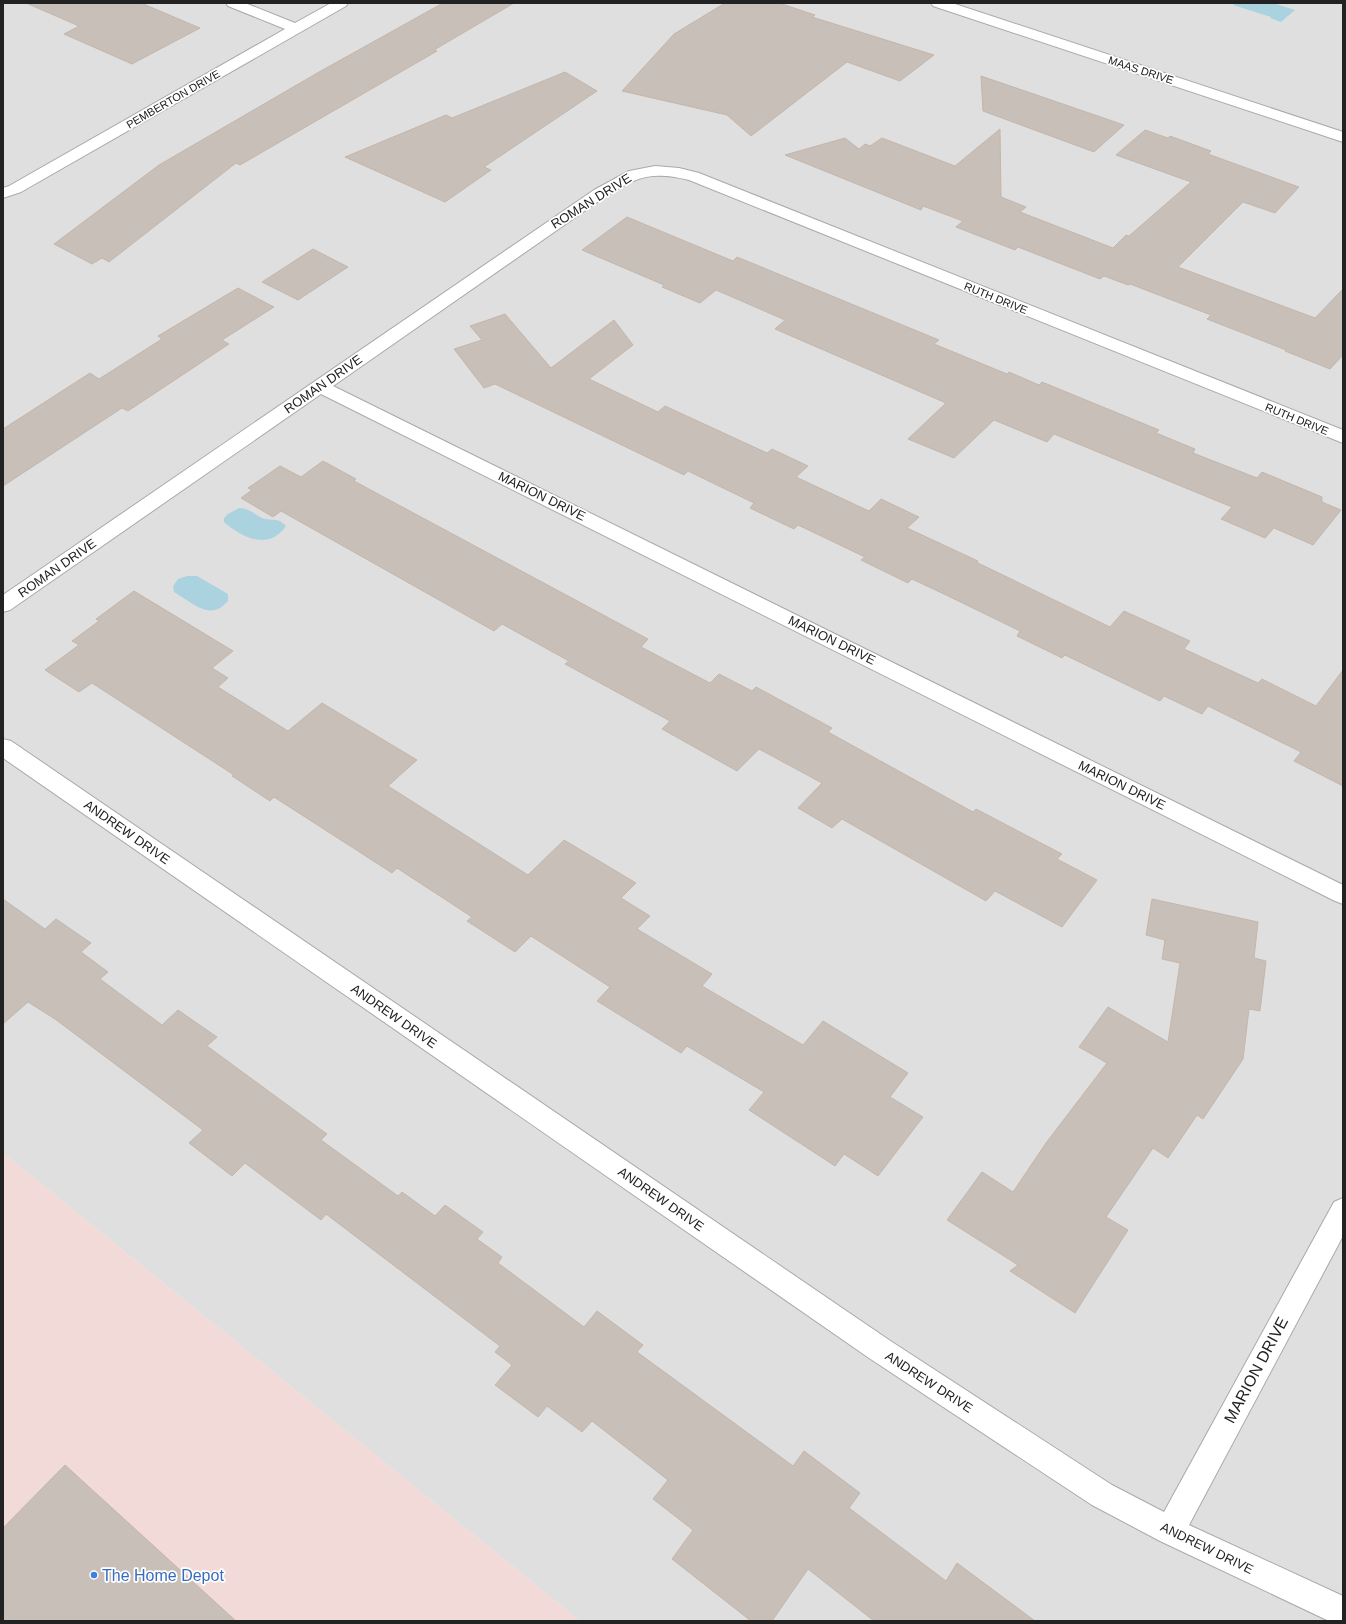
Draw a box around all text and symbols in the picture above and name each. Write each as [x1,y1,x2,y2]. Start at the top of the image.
street label: MAAS DRIVE [1107,54,1175,86]
street label: PEMBERTON DRIVE [124,67,222,131]
street label: ROMAN DRIVE [548,170,634,232]
street label: RUTH DRIVE [963,280,1029,316]
street label: ROMAN DRIVE [281,351,365,416]
street label: RUTH DRIVE [1264,401,1330,437]
street label: MARION DRIVE [496,468,588,524]
street label: ROMAN DRIVE [15,535,99,600]
street label: MARION DRIVE [786,612,878,668]
street label: MARION DRIVE [1076,757,1168,813]
street label: ANDREW DRIVE [81,797,173,867]
street label: ANDREW DRIVE [348,981,440,1051]
street label: ANDREW DRIVE [615,1164,707,1234]
street label: MARION DRIVE [1221,1314,1291,1426]
street label: ANDREW DRIVE [883,1348,976,1416]
street label: ANDREW DRIVE [1158,1519,1256,1577]
place label: The Home Depot [102,1567,224,1584]
marker: The Home Depot [89,1570,99,1580]

